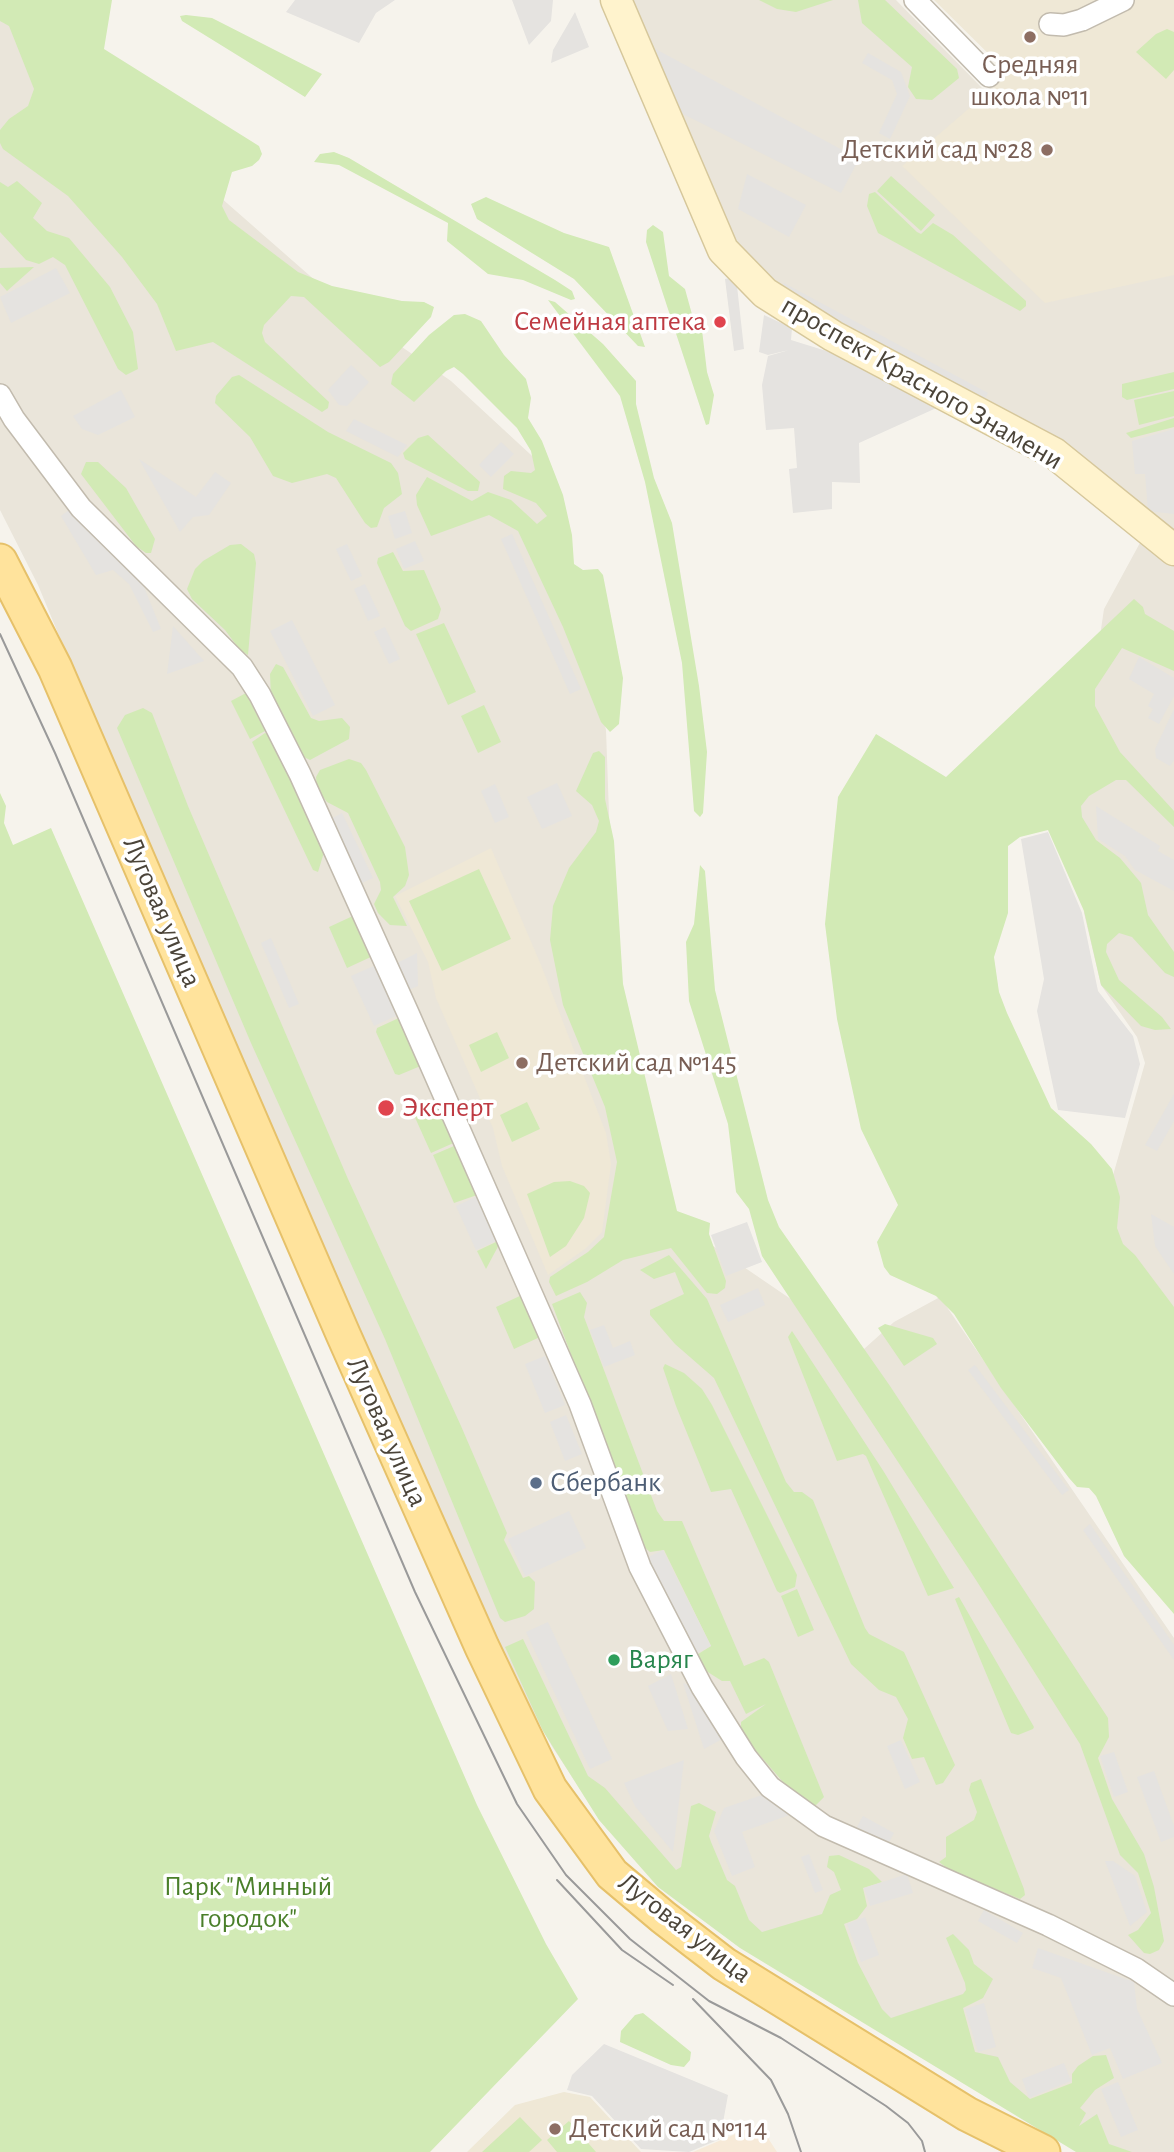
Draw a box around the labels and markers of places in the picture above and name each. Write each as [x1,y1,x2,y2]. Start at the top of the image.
marker: Средняя школа №11 [1022,29,1038,45]
place label: Средняя школа №11 [970,48,1090,114]
place label: Детский сад №28 [841,133,1033,167]
marker: Детский сад №28 [1039,142,1055,158]
place label: Семейная аптека [514,305,706,339]
marker: Семейная аптека [712,314,728,330]
place label: Детский сад №145 [536,1046,737,1080]
marker: Детский сад №145 [514,1055,530,1071]
place label: Эксперт [402,1091,493,1125]
marker: Эксперт [376,1098,396,1118]
place label: Сбербанк [550,1466,661,1500]
marker: Сбербанк [528,1475,544,1491]
place label: Варяг [628,1643,693,1677]
marker: Варяг [606,1652,622,1668]
place label: Детский сад №114 [569,2112,768,2146]
marker: Детский сад №114 [547,2121,563,2137]

